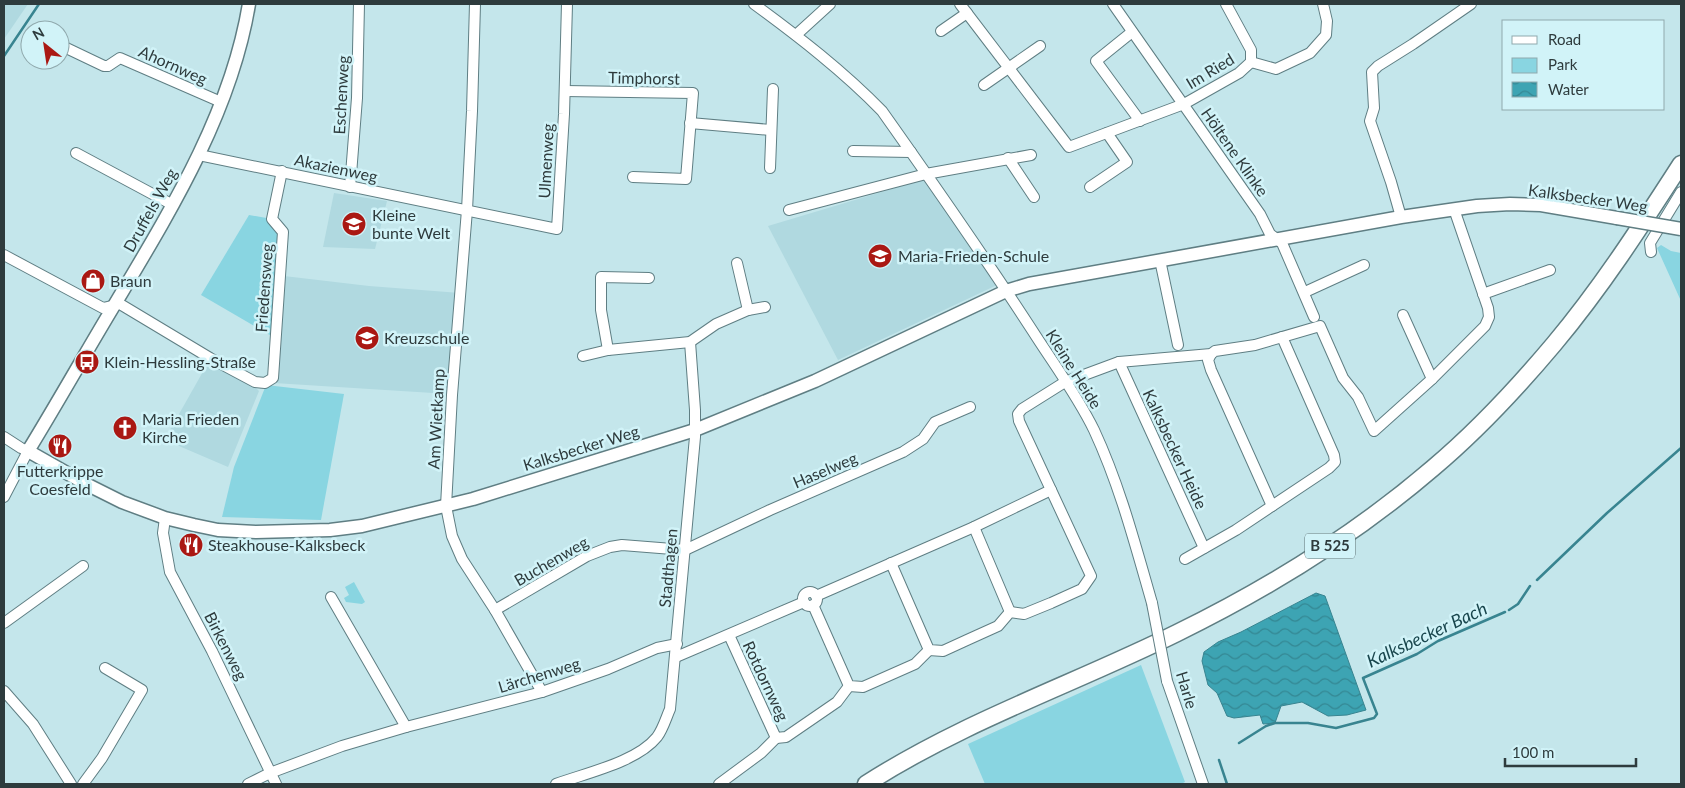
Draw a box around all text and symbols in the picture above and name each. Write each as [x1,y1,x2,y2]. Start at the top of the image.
north arrow [20,20,70,70]
legend [1502,20,1665,110]
text: N [29,23,47,43]
text: Road [1548,30,1581,48]
street label: Ahornweg [136,41,210,88]
street label: Im Ried [1182,49,1237,92]
street label: Eschenweg [329,55,352,135]
text: Park [1548,55,1578,73]
street label: Timphorst [608,67,680,88]
text: Water [1548,80,1589,98]
street label: Höltene Klinke [1198,104,1273,200]
street label: Ulmenweg [534,123,557,199]
street label: Akazienweg [293,149,379,186]
street label: Druffels Weg [119,165,180,255]
street label: Kalksbecker Weg [1527,180,1649,215]
place label: Kleine bunte Welt [372,205,451,242]
school or university icon: Kleine bunte Welt [341,211,367,237]
street label: Friedensweg [251,243,276,333]
school or university icon: Maria-Frieden-Schule [867,243,893,269]
place label: Maria-Frieden-Schule [898,246,1049,265]
shop icon: Braun [80,268,106,294]
place label: Braun [110,271,152,290]
school or university icon: Kreuzschule [354,325,380,351]
street label: Kleine Heide [1043,326,1106,412]
place label: Kreuzschule [384,328,469,347]
bus stop icon: Klein-Hessling-Straße [74,349,100,375]
place label: Klein-Hessling-Straße [104,352,256,371]
street label: Am Wietkamp [423,368,448,470]
street label: Kalksbecker Heide [1139,386,1211,512]
place label: Maria Frieden Kirche [142,409,239,446]
church icon: Maria Frieden Kirche [112,415,138,441]
street label: Kalksbecker Weg [521,421,641,474]
restaurant icon: Futterkrippe Coesfeld [47,433,73,459]
street label: Haselweg [790,447,860,492]
place label: Futterkrippe Coesfeld [17,461,103,498]
street label: Stadthagen [655,528,680,608]
restaurant icon: Steakhouse-Kalksbeck [178,532,204,558]
street label: Buchenweg [510,532,591,589]
road number: B 525 [1305,534,1355,558]
place label: Steakhouse-Kalksbeck [208,535,366,554]
water label: Kalksbecker Bach [1363,597,1490,672]
street label: Birkenweg [201,608,252,683]
street label: Rotdornweg [740,638,793,724]
street label: Lärchenweg [496,653,582,696]
street label: Harle [1173,669,1202,711]
scale bar [1505,736,1636,768]
text: 100 m [1512,743,1554,761]

